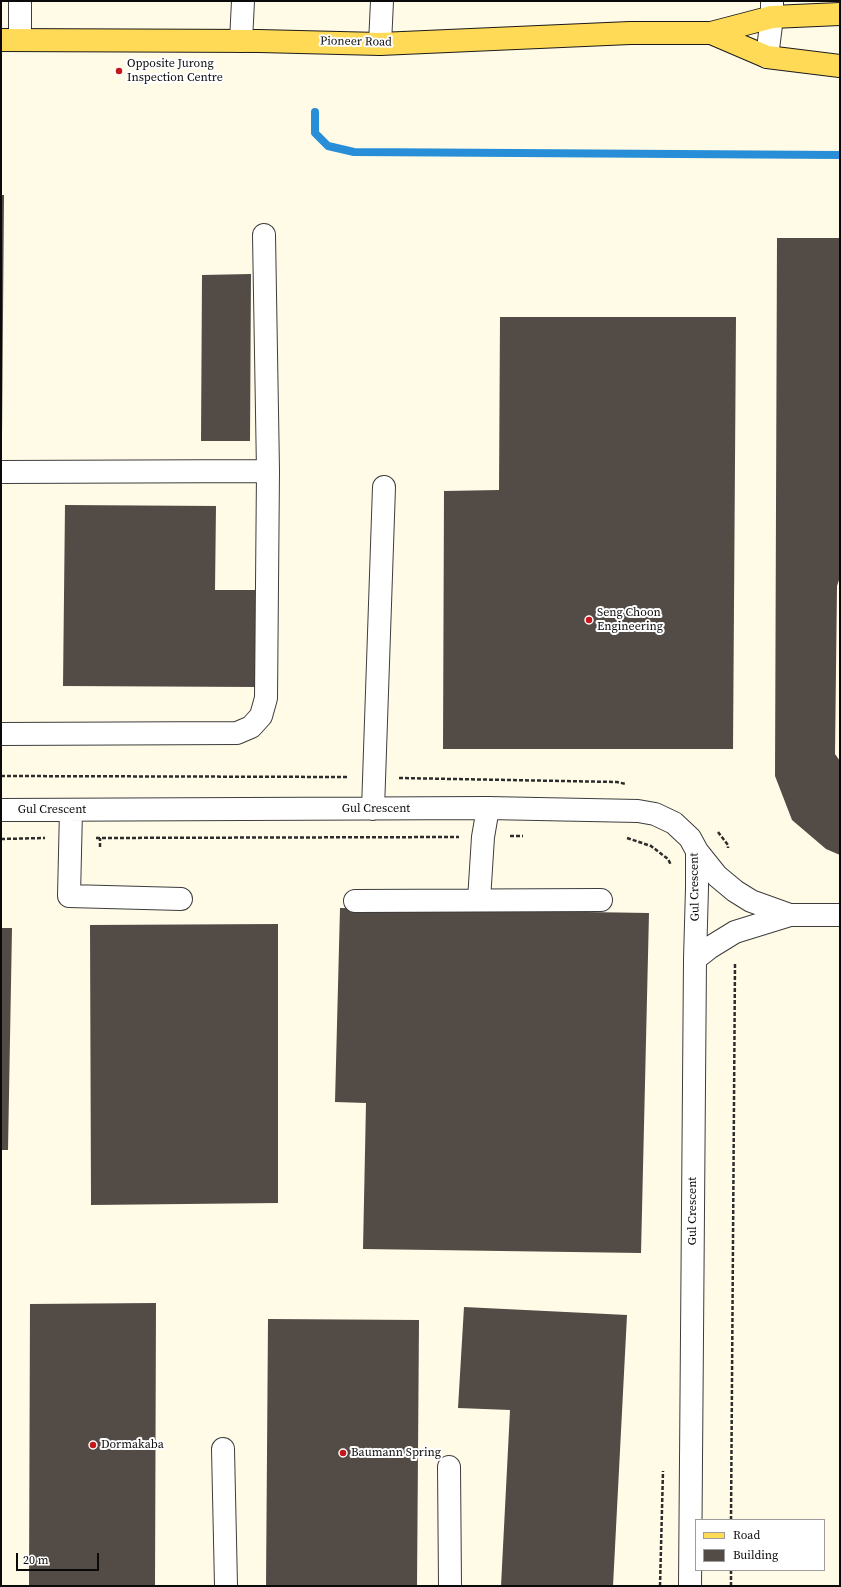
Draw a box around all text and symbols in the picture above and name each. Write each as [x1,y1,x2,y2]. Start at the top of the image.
street label: Pioneer Road [320,34,392,50]
place label: Opposite Jurong Inspection Centre [127,57,223,85]
marker: Opposite Jurong Inspection Centre [114,66,124,76]
place label: Seng Choon Engineering [597,606,663,634]
marker: Seng Choon Engineering [584,615,594,625]
street label: Gul Crescent [342,802,410,816]
street label: Gul Crescent [18,803,86,817]
street label: Gul Crescent [687,853,703,921]
street label: Gul Crescent [686,1177,700,1245]
place label: Dormakaba [101,1438,164,1452]
marker: Dormakaba [88,1440,98,1450]
place label: Baumann Spring [351,1446,441,1460]
marker: Baumann Spring [338,1448,348,1458]
legend [695,1519,825,1571]
text: Road [733,1527,760,1543]
scale bar [18,1545,101,1571]
text: Building [733,1547,778,1563]
text: 20 m [23,1552,49,1568]

